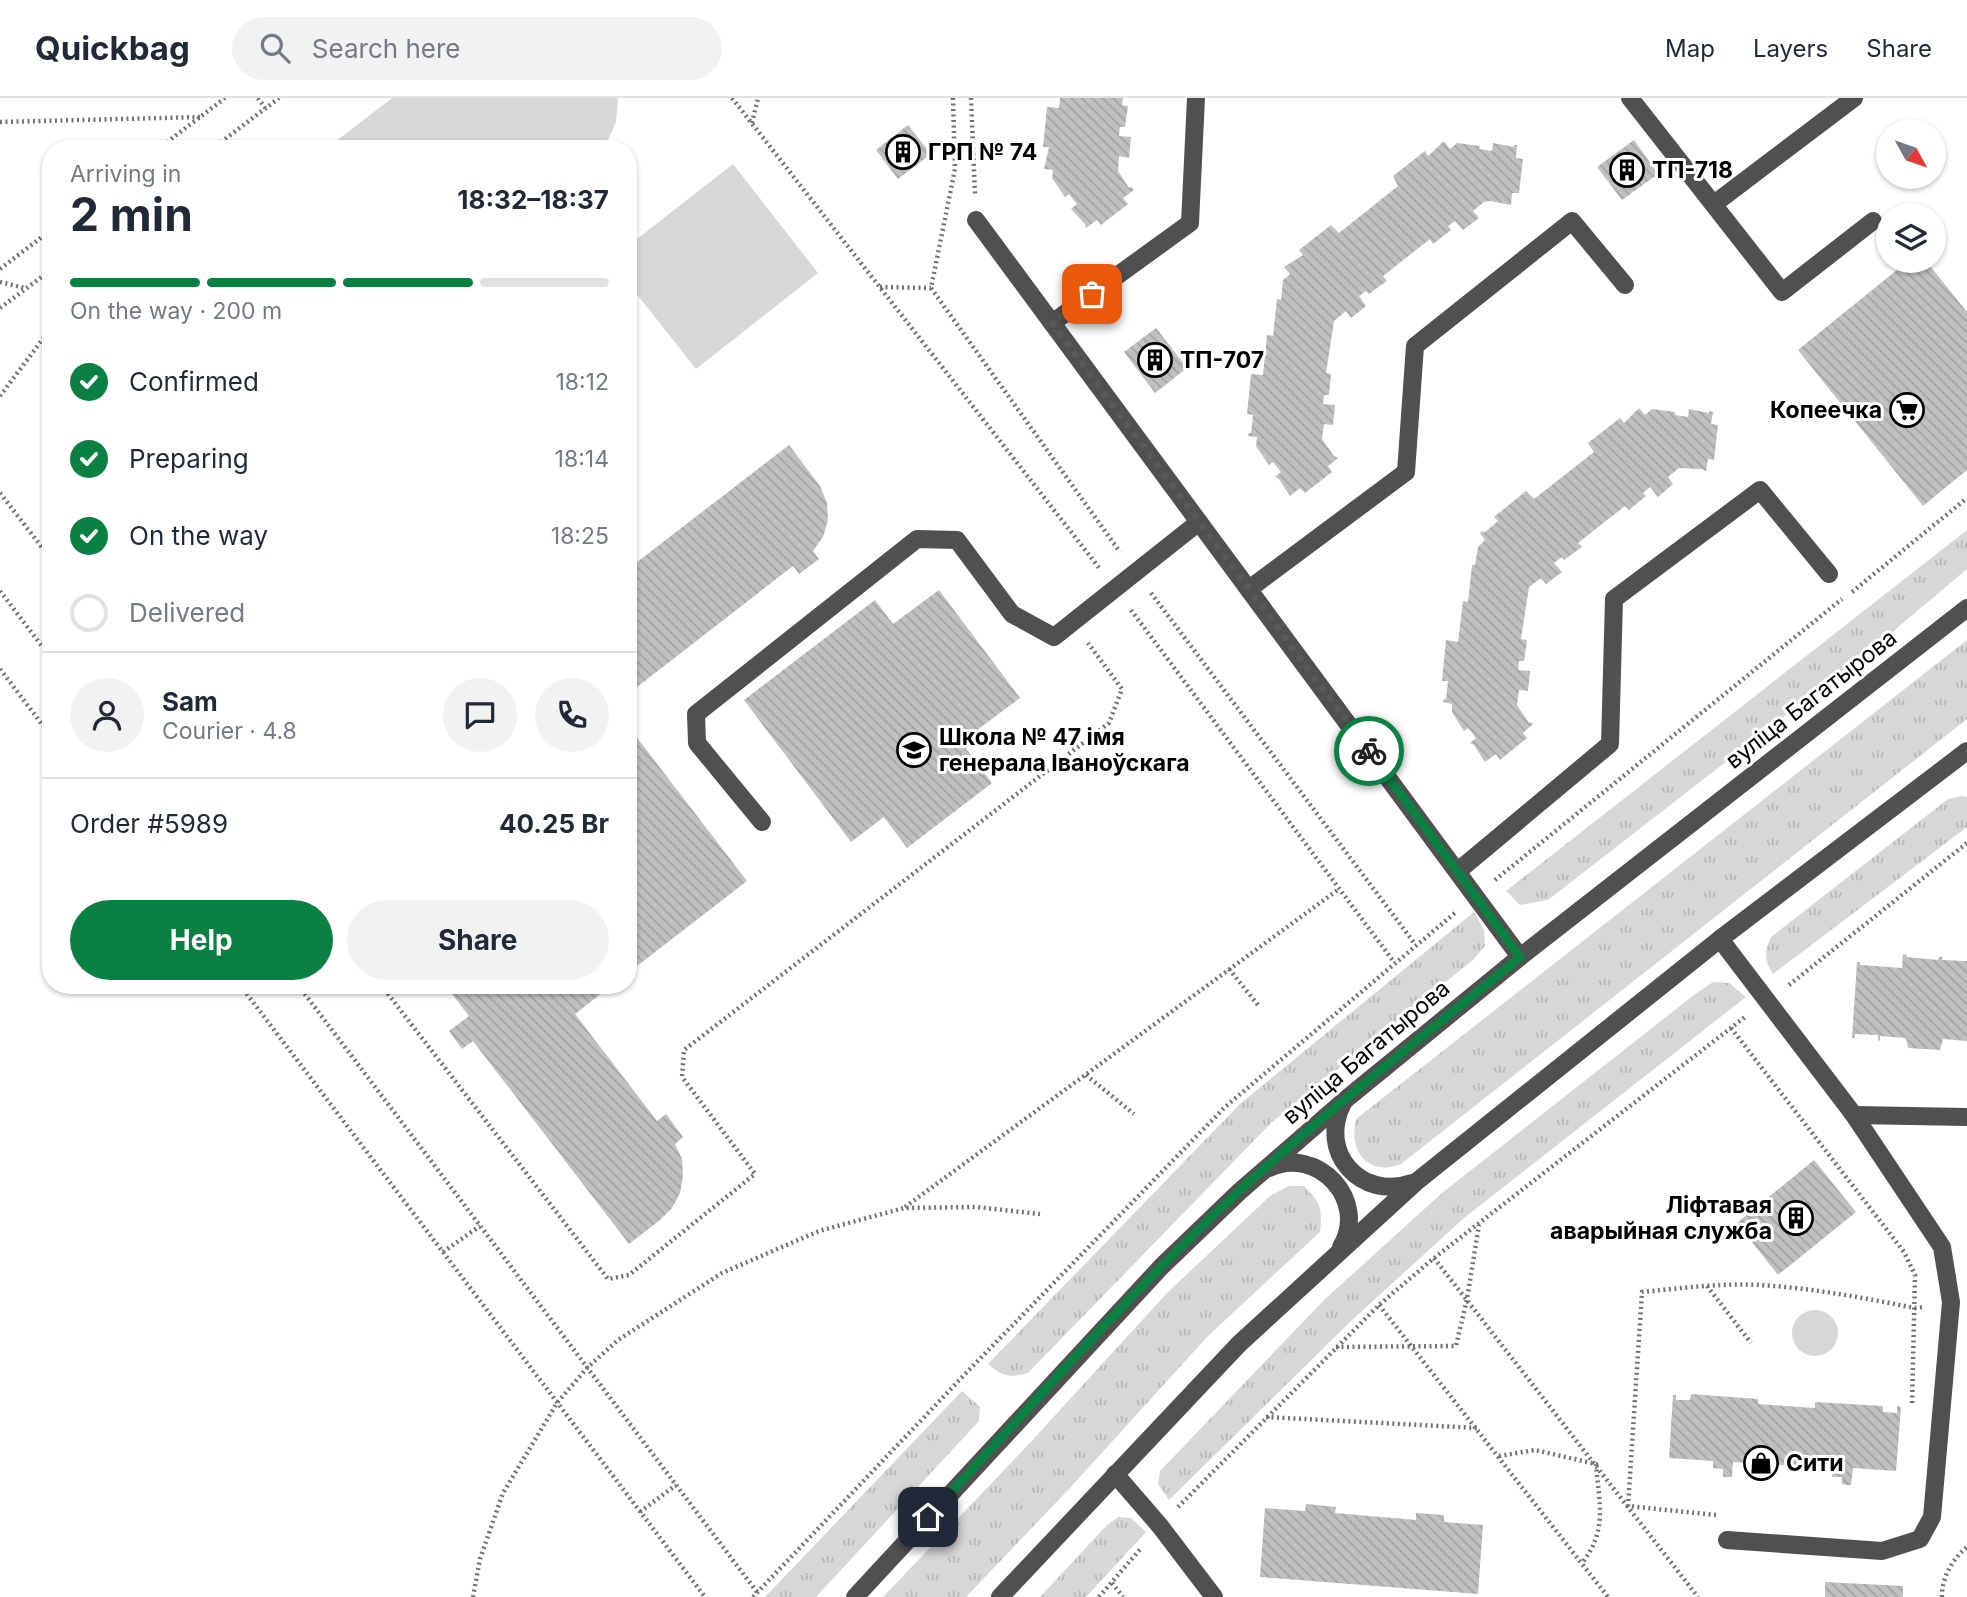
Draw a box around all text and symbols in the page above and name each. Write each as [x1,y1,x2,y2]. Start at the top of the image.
search box [232,17,722,80]
text: Quickbag [35,28,190,68]
icon: search [256,29,294,67]
text: Search here [312,33,460,64]
text: Map [1665,34,1715,63]
text: Layers [1753,34,1828,63]
text: Share [1866,34,1932,63]
north arrow [1876,119,1946,189]
map controls [1876,119,1946,273]
building icon: ГРП № 74 [884,133,922,171]
place label: ГРП № 74 [928,138,1037,166]
building icon: ТП-718 [1608,151,1646,189]
place label: ТП-718 [1652,156,1733,184]
text: Arriving in [70,160,181,188]
text: 18:32–18:37 [457,184,609,215]
text: 2 min [70,186,193,242]
button: layers [1876,203,1946,273]
pin [1062,264,1122,324]
icon: bag [1073,275,1111,313]
text: On the way · 200 m [70,297,282,325]
building icon: ТП-707 [1136,341,1174,379]
place label: ТП-707 [1180,346,1264,374]
icon: check [70,363,108,401]
text: Confirmed [129,366,259,397]
text: 18:12 [555,368,609,396]
supermarket icon: Копеечка [1888,391,1926,429]
place label: Копеечка [1770,396,1882,424]
icon: check [70,440,108,478]
text: Preparing [129,443,249,474]
text: 18:14 [555,445,609,473]
icon: check [70,517,108,555]
text: On the way [129,520,268,551]
text: 18:25 [551,522,609,550]
text: Delivered [129,597,245,628]
street label: вуліца Багатырова [1720,624,1902,774]
button: person [70,678,144,752]
button: chat [443,678,517,752]
button: phone [535,678,609,752]
text: Sam [162,686,218,717]
courier [1334,716,1404,786]
text: Courier · 4.8 [162,717,297,745]
place label: Школа № 47 імя генерала Іваноўскага [939,723,1190,777]
school or university icon: Школа № 47 імя генерала Іваноўскага [895,731,933,769]
icon: bike [1350,732,1388,770]
text: Order #5989 [70,808,228,839]
text: 40.25 Br [499,808,609,839]
button: Help [70,900,333,980]
button: Share [347,900,609,980]
street label: вуліца Багатырова [1277,974,1455,1130]
place label: Ліфтавая аварыйная служба [1550,1191,1772,1245]
building icon: Ліфтавая аварыйная служба [1777,1199,1815,1237]
shop icon: Сити [1742,1444,1780,1482]
place label: Сити [1786,1449,1844,1477]
pin [898,1487,958,1547]
icon: home [909,1498,947,1536]

